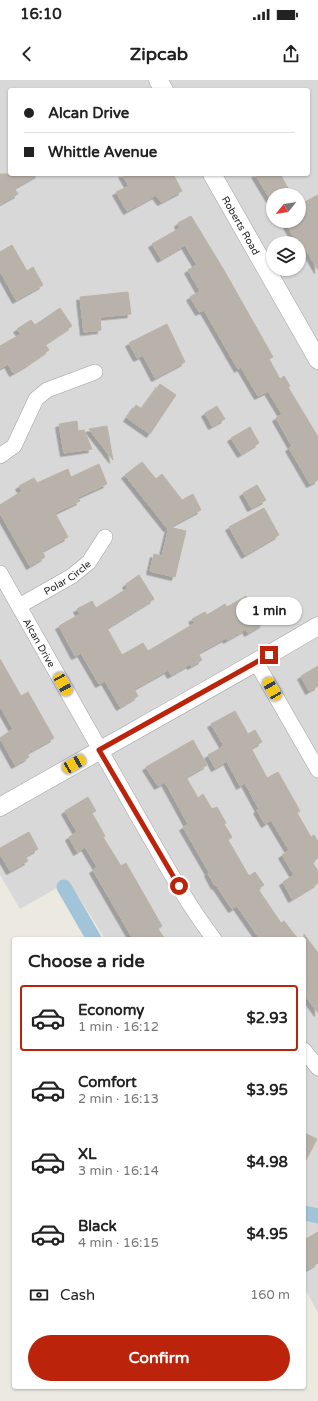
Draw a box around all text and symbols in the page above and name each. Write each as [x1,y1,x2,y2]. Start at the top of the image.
text: 16:10 [20,5,62,23]
icon: back [16,43,38,65]
text: Zipcab [130,43,188,65]
icon: share [280,43,302,65]
text: Alcan Drive [48,104,129,122]
text: Whittle Avenue [48,143,157,161]
north arrow [266,188,306,228]
map controls [266,188,306,276]
street label: Roberts Road [219,194,262,257]
button: layers [266,236,306,276]
street label: Polar Circle [42,558,94,598]
callout: 1 min [236,597,302,625]
text: 1 min [252,603,286,619]
street label: Alcan Drive [20,617,57,670]
route end [260,646,278,664]
car [52,671,74,697]
car [261,676,283,702]
car [61,753,87,775]
route start [170,877,188,895]
text: Choose a ride [28,950,145,972]
icon: car [30,1000,66,1036]
text: Economy [78,1001,144,1019]
text: $2.93 [247,1009,288,1027]
text: 1 min · 16:12 [78,1019,159,1035]
icon: car [30,1072,66,1108]
text: Comfort [78,1073,137,1091]
text: $3.95 [247,1081,288,1099]
text: 2 min · 16:13 [78,1091,159,1107]
icon: car [30,1144,66,1180]
text: XL [78,1145,97,1163]
text: $4.98 [247,1153,288,1171]
text: 3 min · 16:14 [78,1163,159,1179]
icon: car [30,1216,66,1252]
text: Black [78,1217,117,1235]
text: $4.95 [247,1225,288,1243]
text: 4 min · 16:15 [78,1235,159,1251]
icon: cash [28,1284,50,1306]
text: Cash [60,1286,95,1304]
text: 160 m [250,1287,290,1303]
button: Confirm [28,1335,290,1381]

